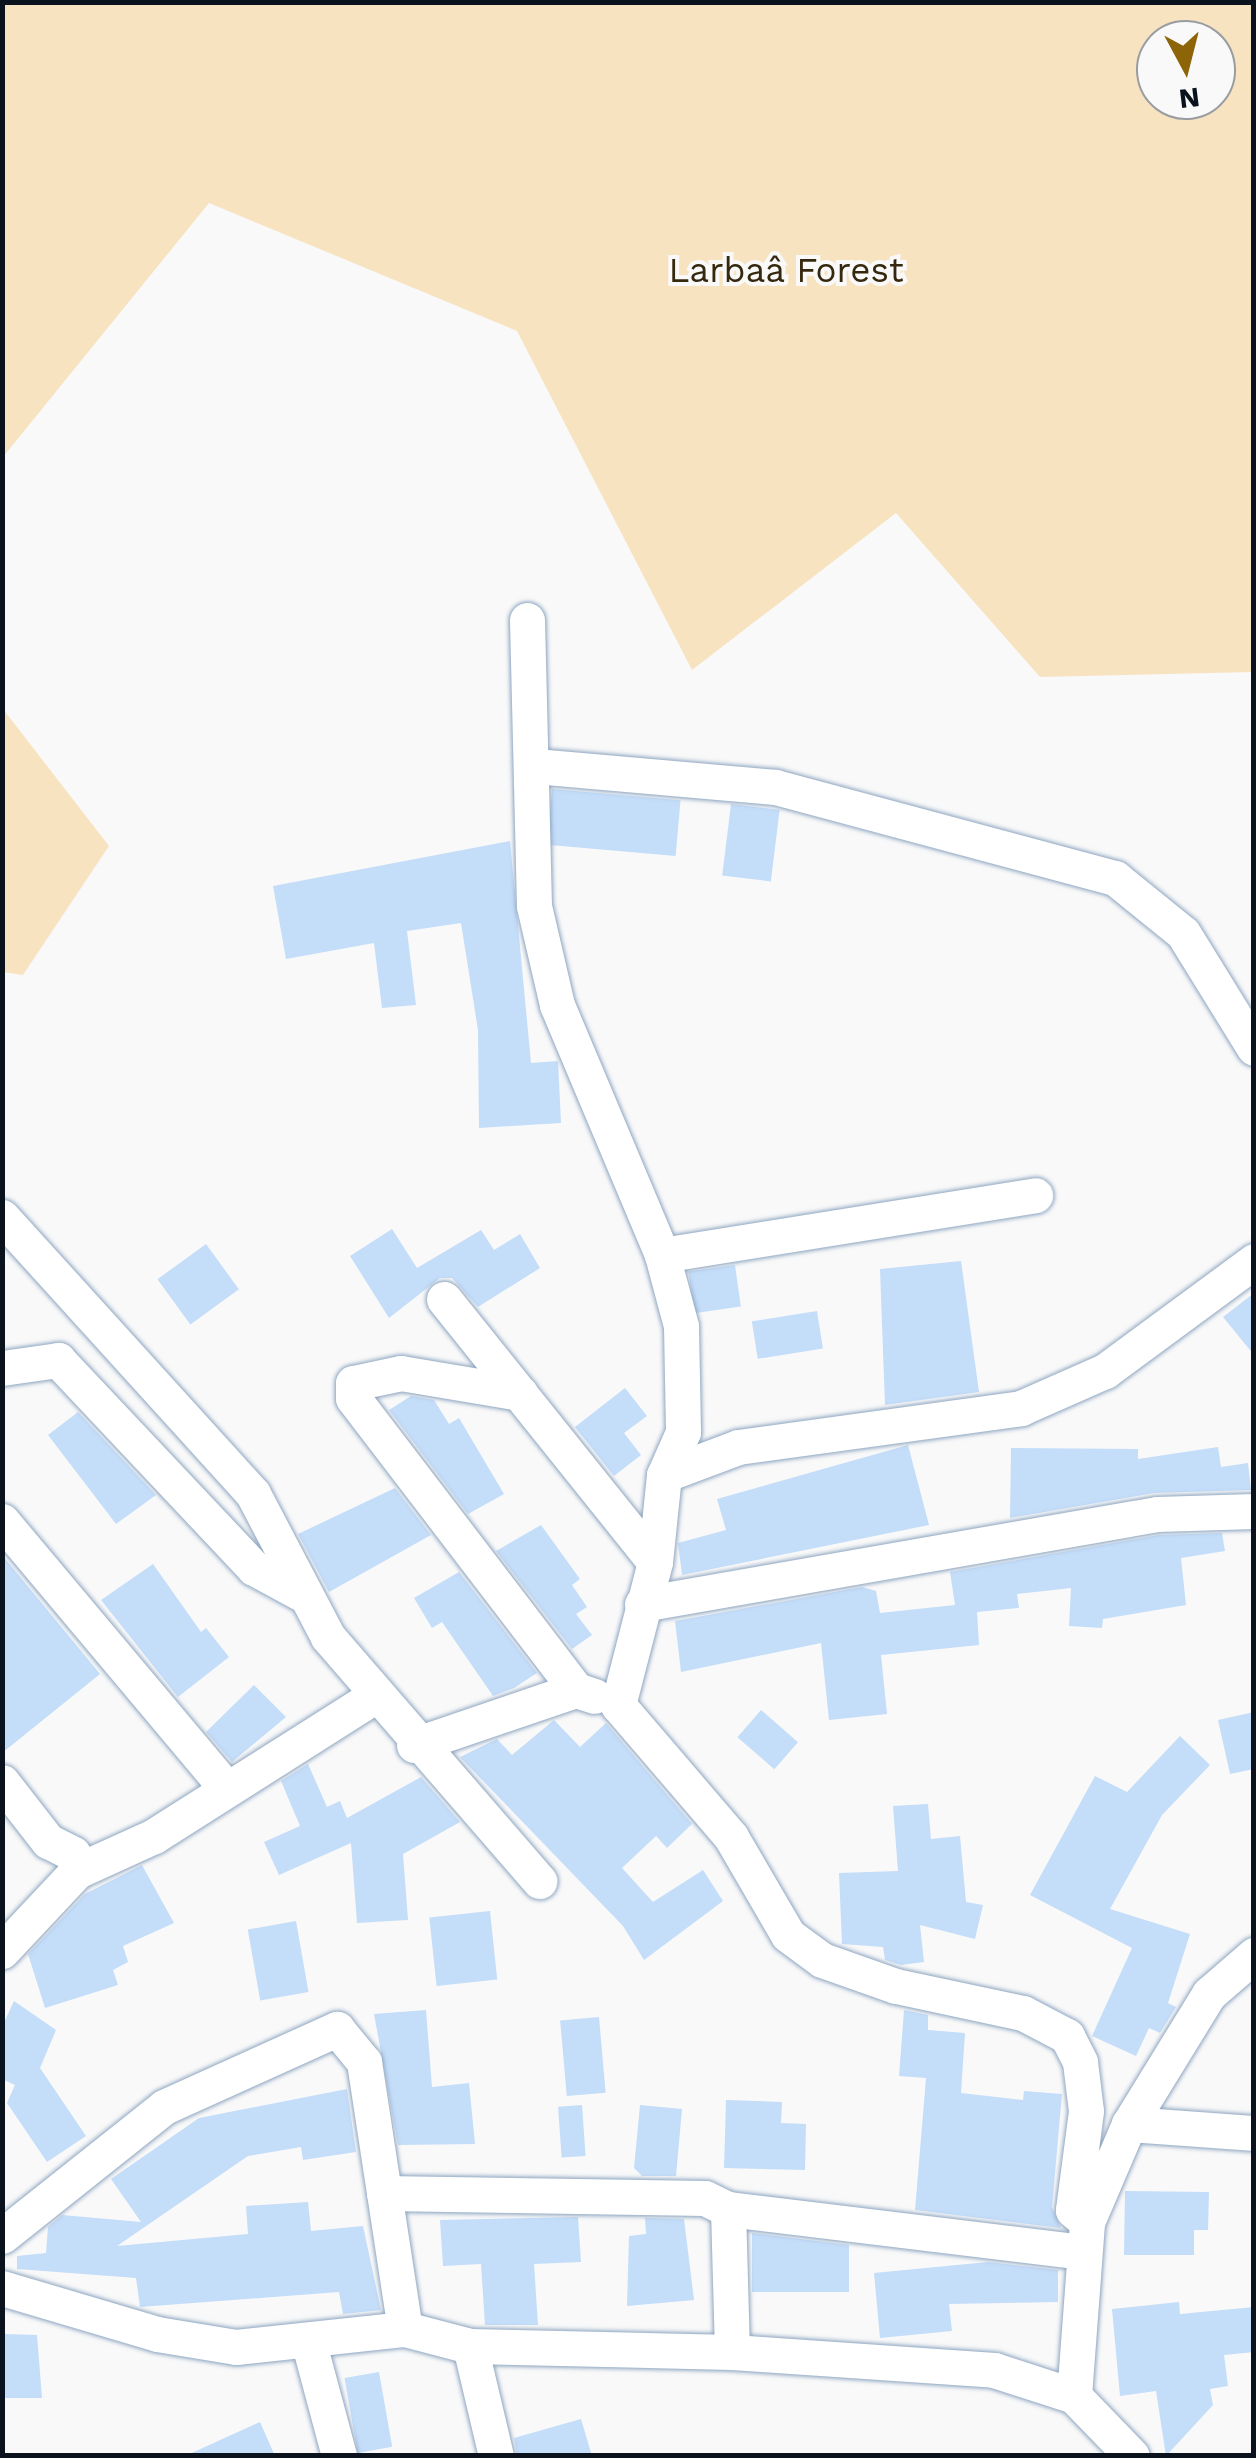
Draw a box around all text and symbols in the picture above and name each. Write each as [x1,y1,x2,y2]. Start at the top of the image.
north arrow [1136,20,1236,120]
text: N [1177,81,1202,116]
park label: Larbaâ Forest [668,249,904,291]

